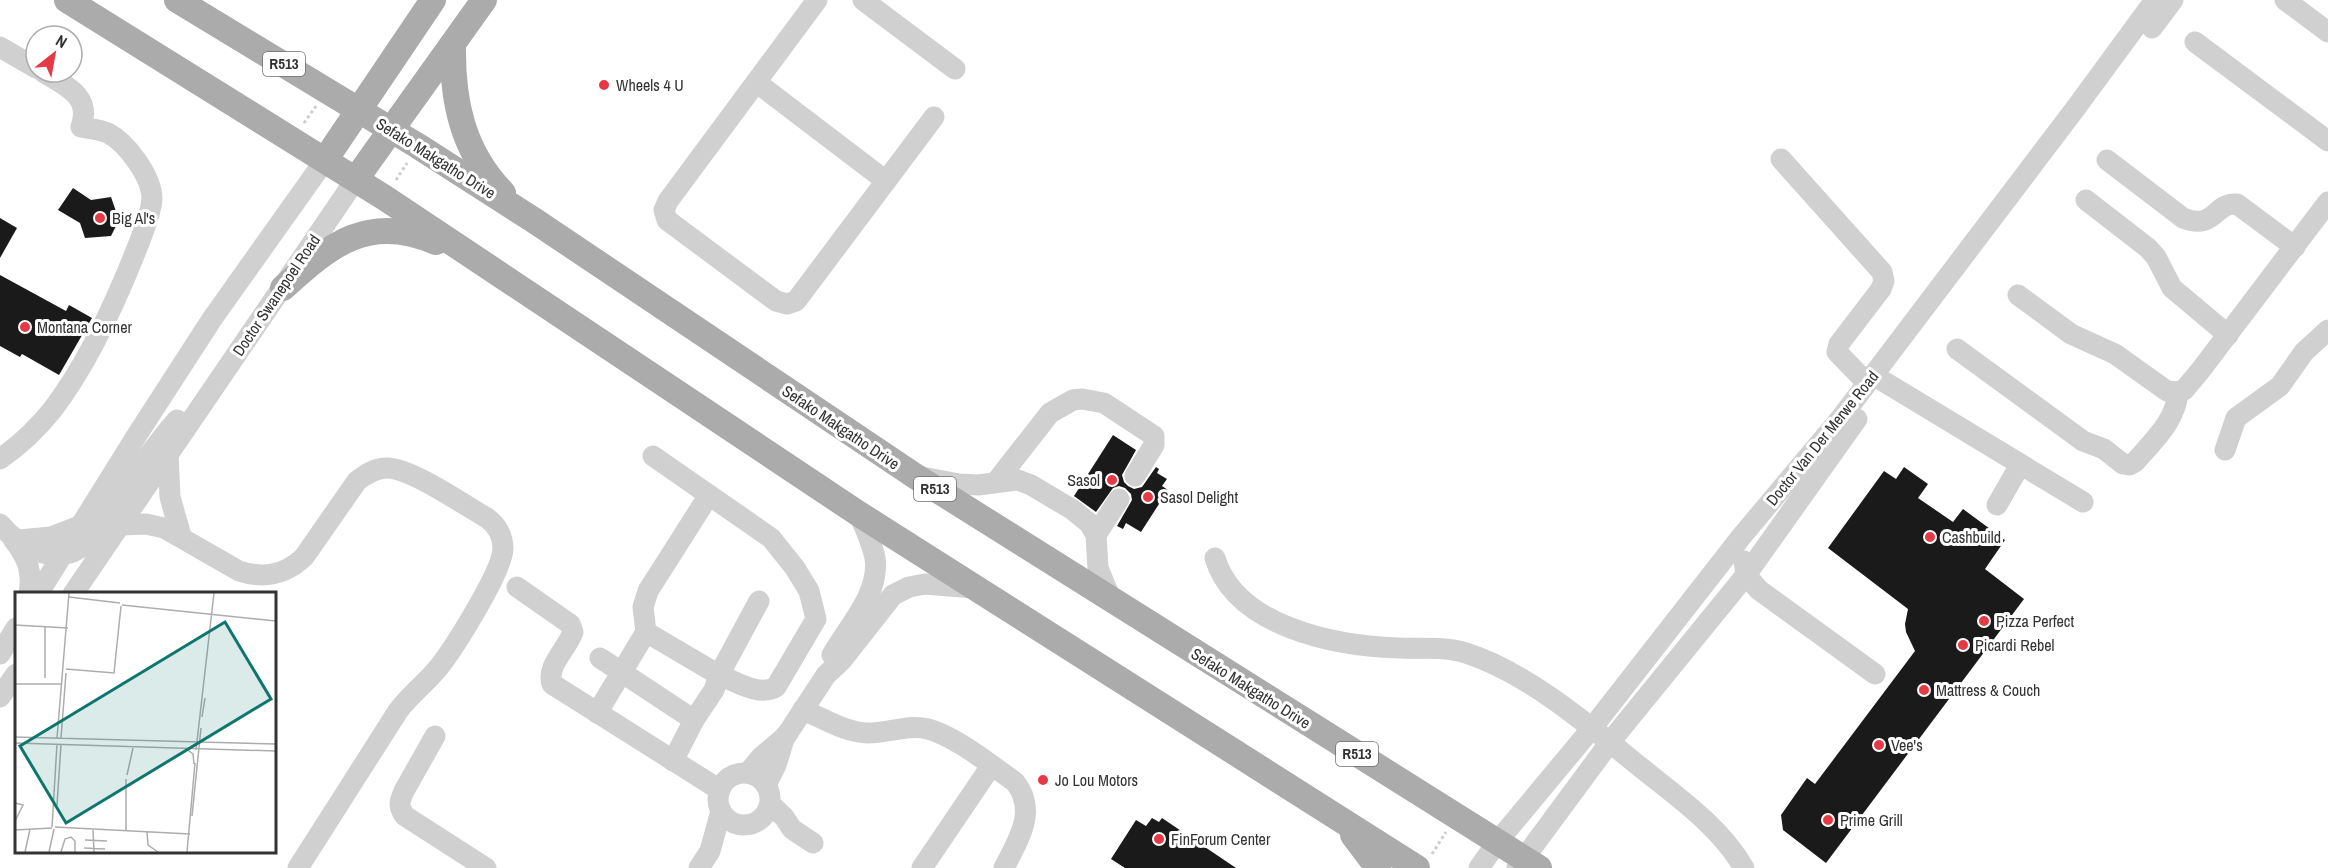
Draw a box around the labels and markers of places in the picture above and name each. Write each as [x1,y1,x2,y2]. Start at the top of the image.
place label: Wheels 4 U [616,74,684,96]
marker: Wheels 4 U [597,78,611,92]
place label: Big Al's [112,207,155,229]
marker: Big Al's [93,211,107,225]
place label: Montana Corner [37,316,132,338]
marker: Montana Corner [18,320,32,334]
place label: Sasol [1067,469,1100,491]
marker: Sasol [1105,473,1119,487]
place label: Sasol Delight [1160,486,1238,508]
marker: Sasol Delight [1141,490,1155,504]
place label: Cashbuild [1942,526,2001,548]
marker: Cashbuild [1923,530,1937,544]
place label: Pizza Perfect [1996,610,2074,632]
marker: Pizza Perfect [1977,614,1991,628]
place label: Picardi Rebel [1975,634,2055,656]
marker: Picardi Rebel [1956,638,1970,652]
place label: Mattress & Couch [1936,679,2040,701]
marker: Mattress & Couch [1917,683,1931,697]
place label: Vee's [1891,734,1923,756]
marker: Vee's [1872,738,1886,752]
place label: Jo Lou Motors [1055,769,1138,791]
marker: Jo Lou Motors [1036,773,1050,787]
place label: Prime Grill [1840,809,1903,831]
marker: Prime Grill [1821,813,1835,827]
place label: FinForum Center [1171,828,1271,850]
marker: FinForum Center [1152,832,1166,846]

